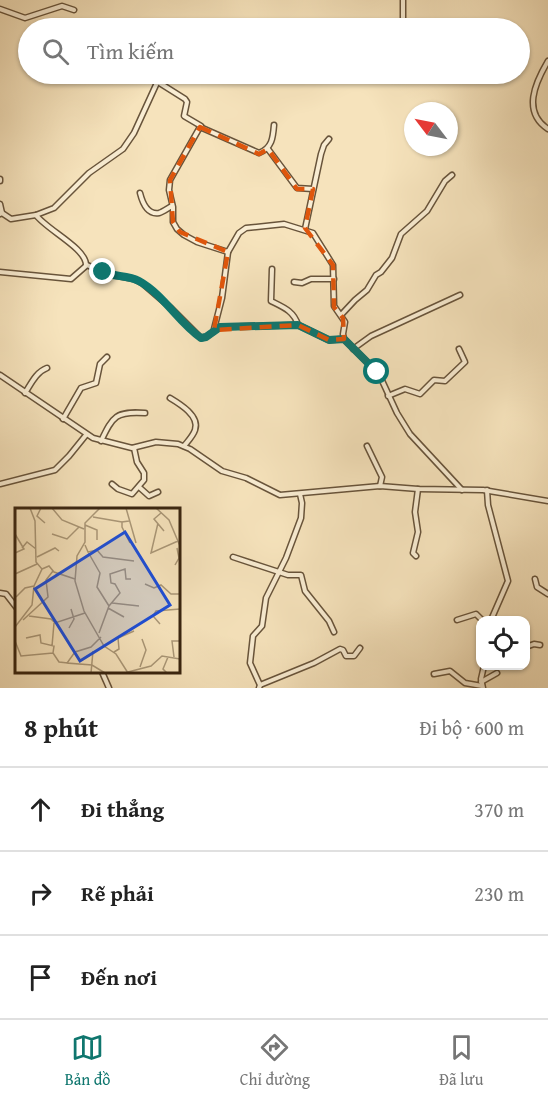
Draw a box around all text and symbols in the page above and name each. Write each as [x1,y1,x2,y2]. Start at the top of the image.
search box [18,18,530,84]
icon: search [39,35,72,68]
text: Tìm kiếm [87,35,174,67]
north arrow [404,102,458,156]
route end [89,258,115,284]
route start [363,358,389,384]
inset map [15,508,180,673]
map controls [476,616,530,670]
button: locate [476,616,530,670]
text: 8 phút [24,708,98,747]
text: Đi bộ · 600 m [420,713,524,742]
icon: ahead [24,793,57,826]
text: Đi thẳng [81,793,164,825]
text: 370 m [474,795,524,824]
icon: right [24,877,57,910]
text: Rẽ phải [81,877,154,909]
text: 230 m [474,879,524,908]
icon: arrive [24,961,57,994]
text: Đến nơi [81,961,157,993]
tab: Bản đồ [65,1031,110,1091]
tab: Chỉ đường [240,1031,310,1091]
tab: Đã lưu [439,1031,483,1091]

